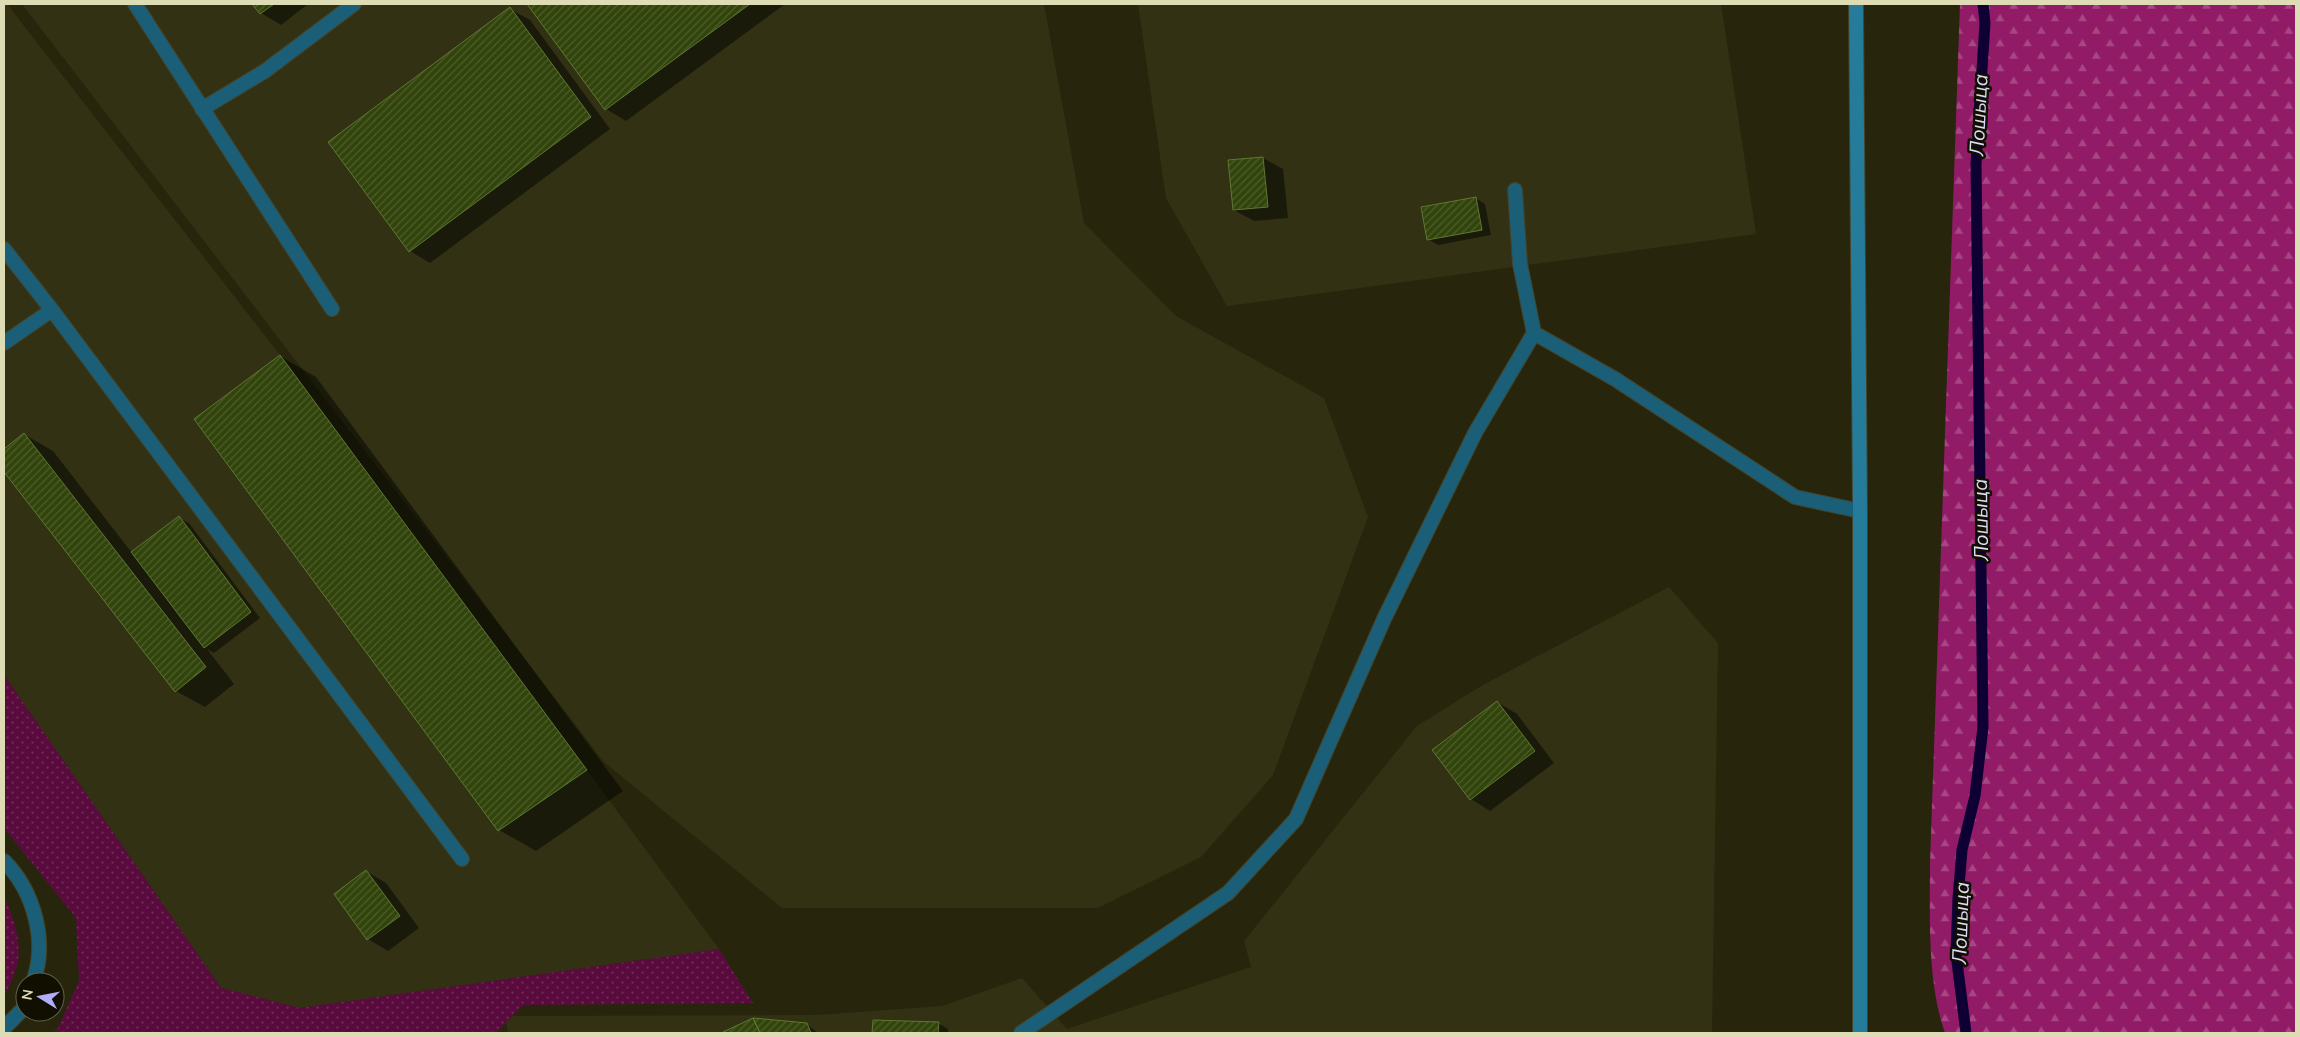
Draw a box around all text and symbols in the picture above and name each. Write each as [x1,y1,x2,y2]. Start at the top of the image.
water label: Лошыца [1963,73,1993,158]
water label: Лошыца [1967,479,1993,562]
water label: Лошыца [1946,881,1974,966]
north arrow [15,972,65,1022]
text: N [17,988,37,1002]

